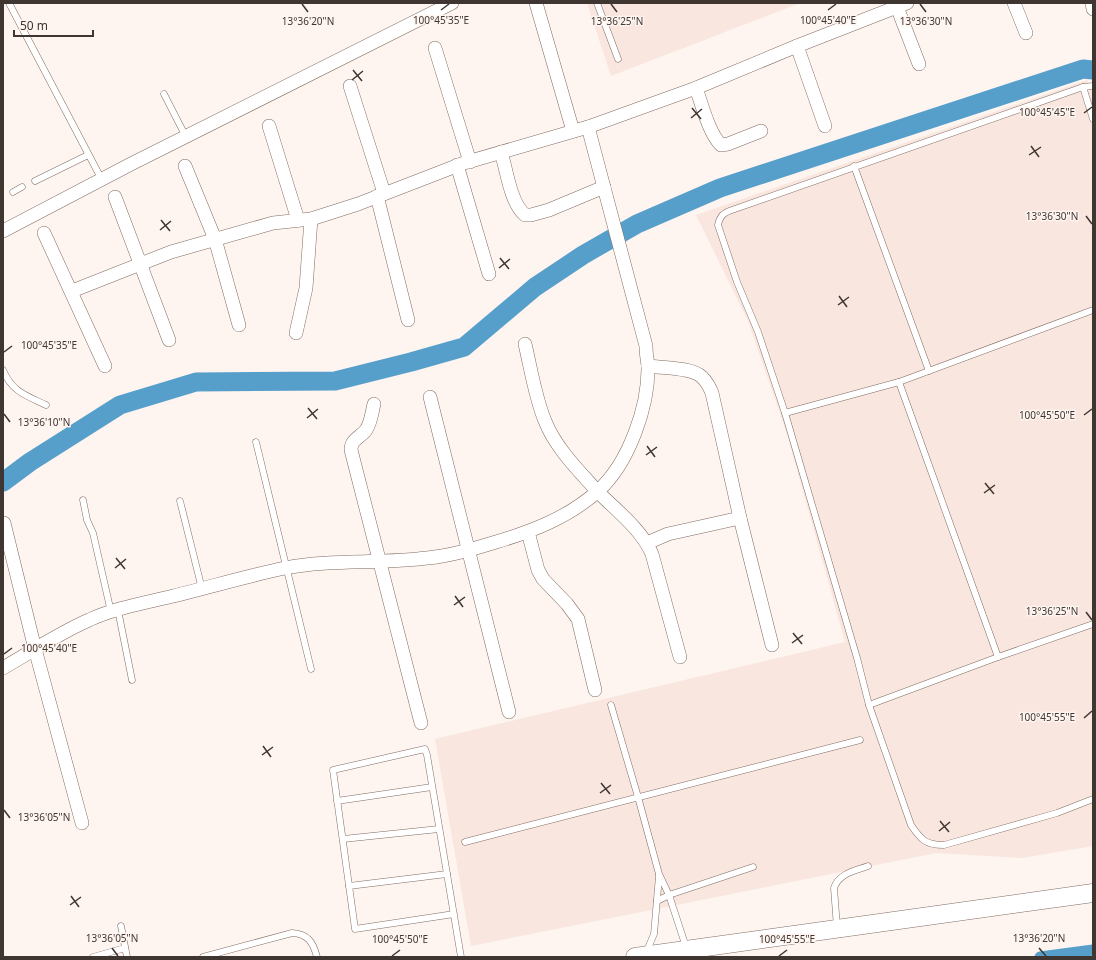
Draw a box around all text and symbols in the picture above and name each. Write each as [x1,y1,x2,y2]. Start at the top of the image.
scale bar [14,12,93,38]
text: 100°45'35"E [413,13,469,27]
text: 100°45'40"E [800,13,856,27]
text: 13°36'20"N [282,14,334,28]
text: 13°36'25"N [591,14,643,28]
text: 13°36'30"N [900,14,952,28]
text: 50 m [20,17,48,34]
text: 100°45'45"E [1019,105,1075,119]
text: 13°36'30"N [1026,209,1078,223]
text: 100°45'35"E [21,338,77,352]
text: 100°45'50"E [1019,408,1075,422]
text: 13°36'10"N [18,415,70,429]
text: 13°36'25"N [1026,604,1078,618]
text: 100°45'40"E [21,641,77,655]
text: 100°45'55"E [1019,710,1075,724]
text: 13°36'05"N [18,810,70,824]
text: 13°36'05"N [86,931,138,945]
text: 13°36'20"N [1013,931,1065,945]
text: 100°45'50"E [372,932,428,946]
text: 100°45'55"E [759,932,815,946]

